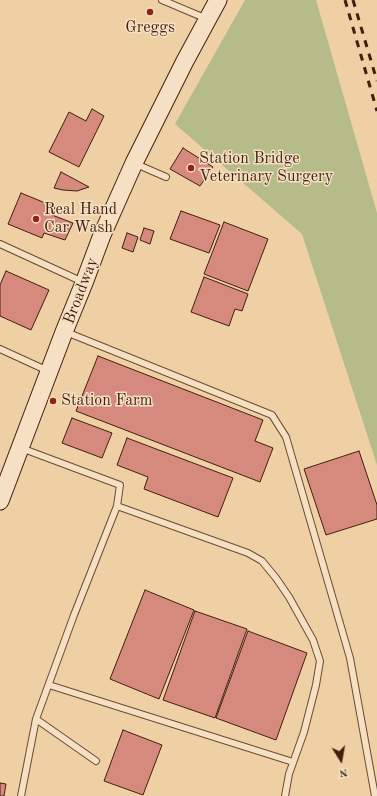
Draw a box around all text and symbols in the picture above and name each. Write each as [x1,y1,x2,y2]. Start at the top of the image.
marker: Greggs [145,7,155,17]
place label: Greggs [125,18,175,38]
place label: Station Bridge Veterinary Surgery [199,149,333,187]
marker: Station Bridge Veterinary Surgery [186,163,196,173]
place label: Real Hand Car Wash [44,200,117,238]
marker: Real Hand Car Wash [31,214,41,224]
street label: Broadway [60,255,102,327]
place label: Station Farm [61,391,152,411]
marker: Station Farm [48,396,58,406]
north arrow [321,740,361,780]
text: N [338,766,349,778]

